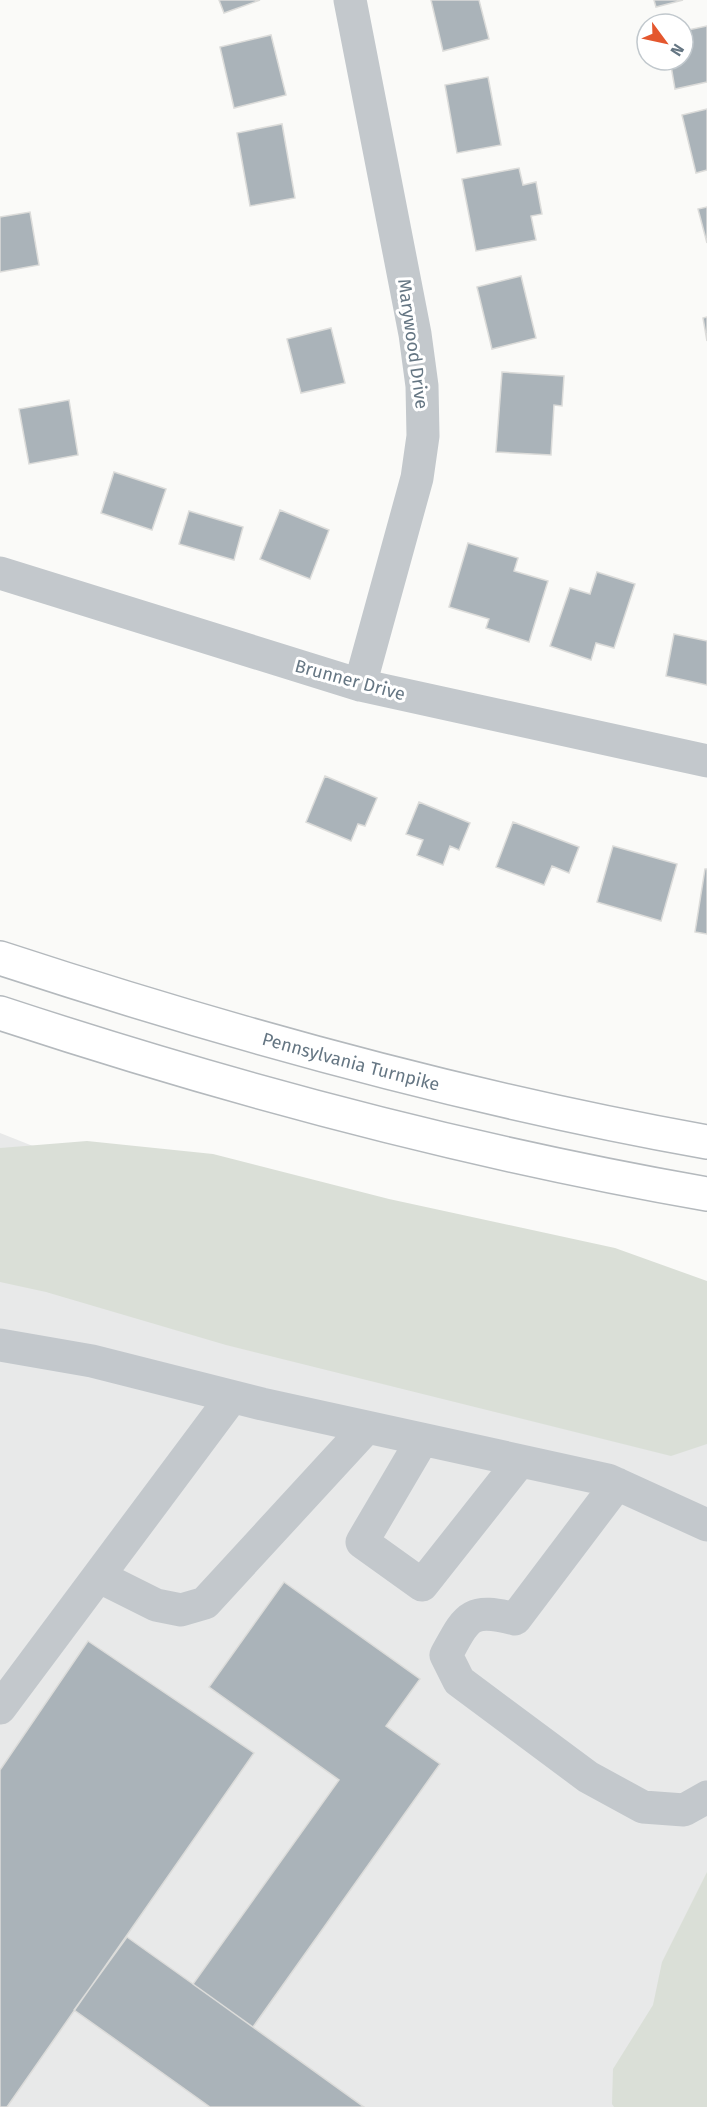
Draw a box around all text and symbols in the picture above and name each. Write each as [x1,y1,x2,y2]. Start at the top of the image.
north arrow [635,12,695,72]
text: N [666,40,688,60]
street label: Marywood Drive [393,277,433,411]
street label: Brunner Drive [292,655,408,705]
street label: Pennsylvania Turnpike [260,1028,442,1096]

